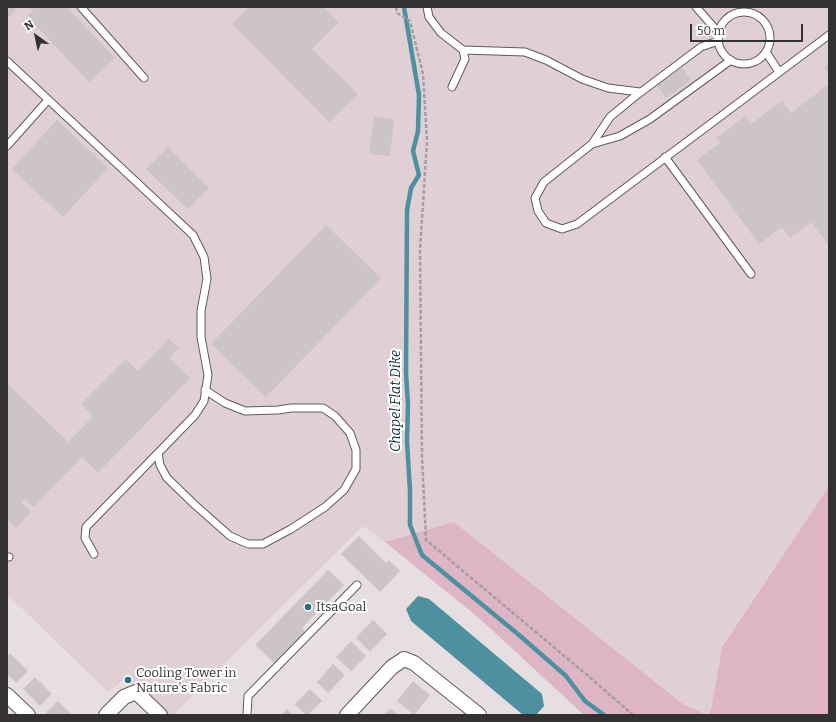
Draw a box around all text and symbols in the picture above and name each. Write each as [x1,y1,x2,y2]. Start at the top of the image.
north arrow [16,16,56,56]
scale bar [692,16,805,42]
text: N [22,18,36,33]
text: 50 m [697,24,725,38]
water label: Chapel Flat Dike [388,350,404,452]
place label: ItsaGoal [316,599,366,615]
marker: ItsaGoal [303,602,313,612]
place label: Cooling Tower in Nature's Fabric [136,665,237,696]
marker: Cooling Tower in Nature's Fabric [123,675,133,685]

